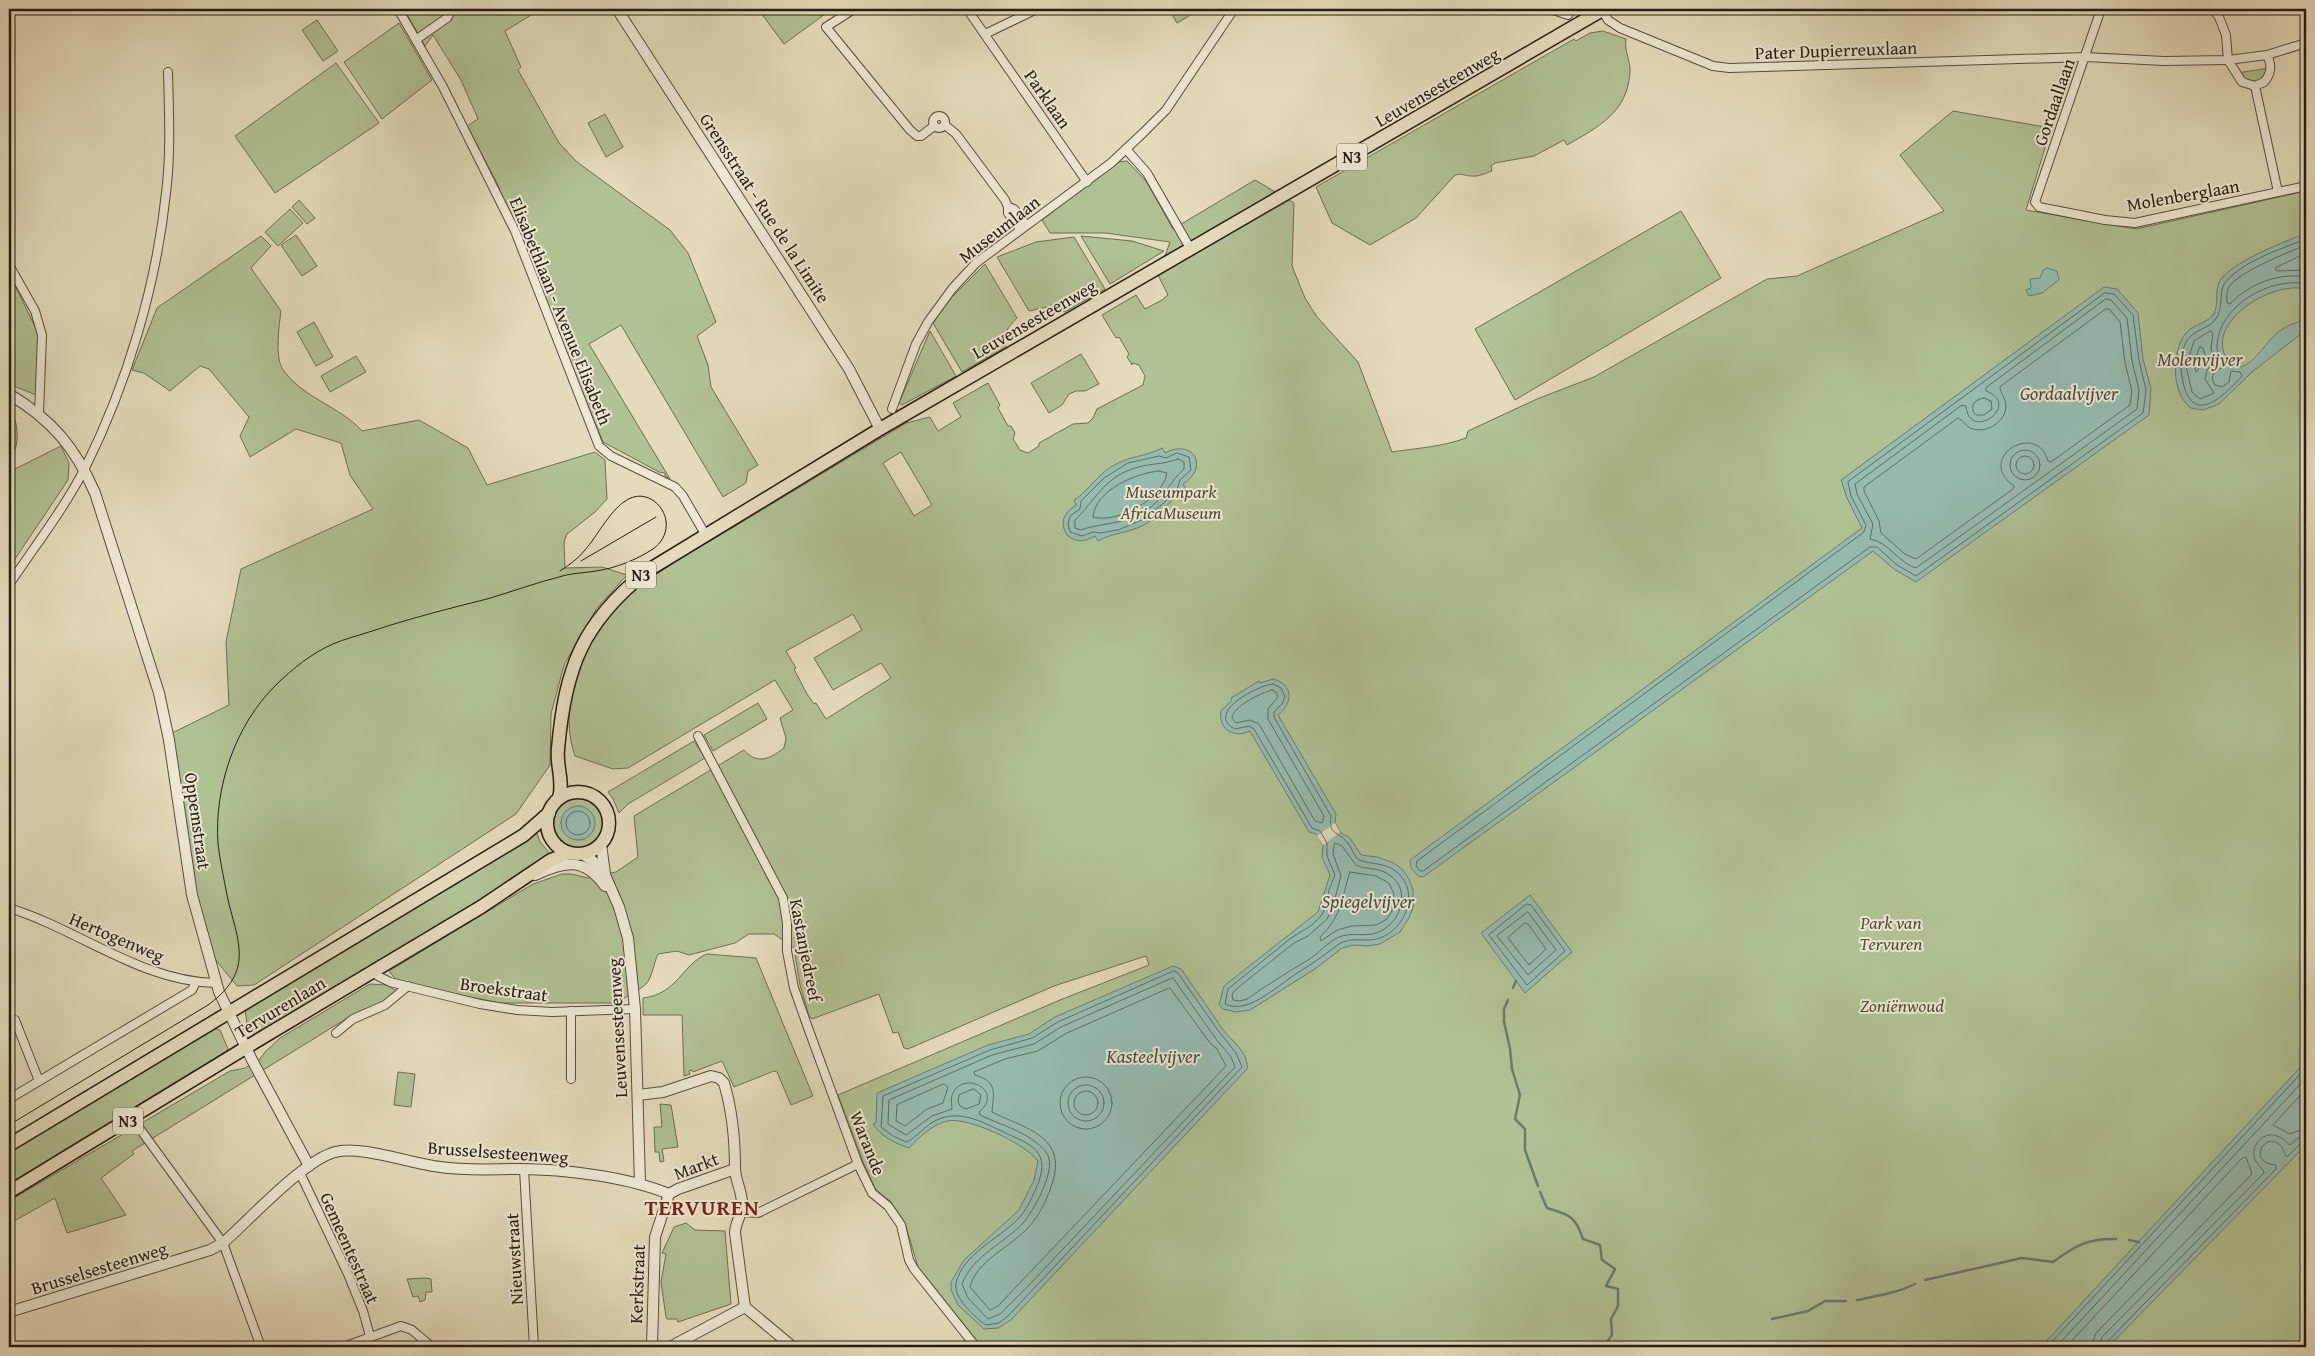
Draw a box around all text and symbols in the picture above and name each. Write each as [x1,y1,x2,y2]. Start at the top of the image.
street label: Pater Dupierreuxlaan [1754,34,1918,66]
street label: Leuvensesteenweg [1370,40,1504,134]
street label: Gordaallaan [2026,55,2082,149]
street label: Parklaan [1018,64,1078,134]
street label: Grensstraat - Rue de la Limite [693,108,837,308]
road number: N3 [1337,144,1367,170]
street label: Molenberglaan [2125,172,2241,218]
street label: Museumlaan [953,189,1045,269]
street label: Elisabethlaan - Avenue Elisabeth [503,193,619,429]
street label: Leuvensesteenweg [967,272,1101,366]
water label: Molenvijver [2157,345,2244,373]
water label: Gordaalvijver [2020,379,2119,407]
park label: Museumpark AfricaMuseum [1119,478,1222,526]
road number: N3 [626,562,656,588]
street label: Oppemstraat [178,771,218,872]
water label: Spiegelvijver [1322,887,1415,915]
street label: Kastanjedreef [783,896,830,1006]
street label: Hertogenweg [65,905,169,969]
park label: Park van Tervuren [1860,909,1922,957]
street label: Leuvensesteenweg [600,957,634,1099]
street label: Tervurenlaan [229,969,331,1045]
street label: Broekstraat [458,969,550,1009]
park label: Zoniënwoud [1860,992,1944,1019]
water label: Kasteelvijver [1105,1042,1201,1070]
street label: Warande [843,1107,893,1179]
road number: N3 [113,1108,143,1134]
street label: Brusselsesteenweg [427,1134,569,1170]
street label: Markt [670,1145,723,1187]
street label: Gemeentestraat [313,1188,387,1309]
district label: TERVUREN [644,1191,760,1223]
street label: Nieuwstraat [498,1212,530,1306]
street label: Brusselsesteenweg [28,1234,170,1302]
street label: Kerkstraat [622,1243,652,1324]

